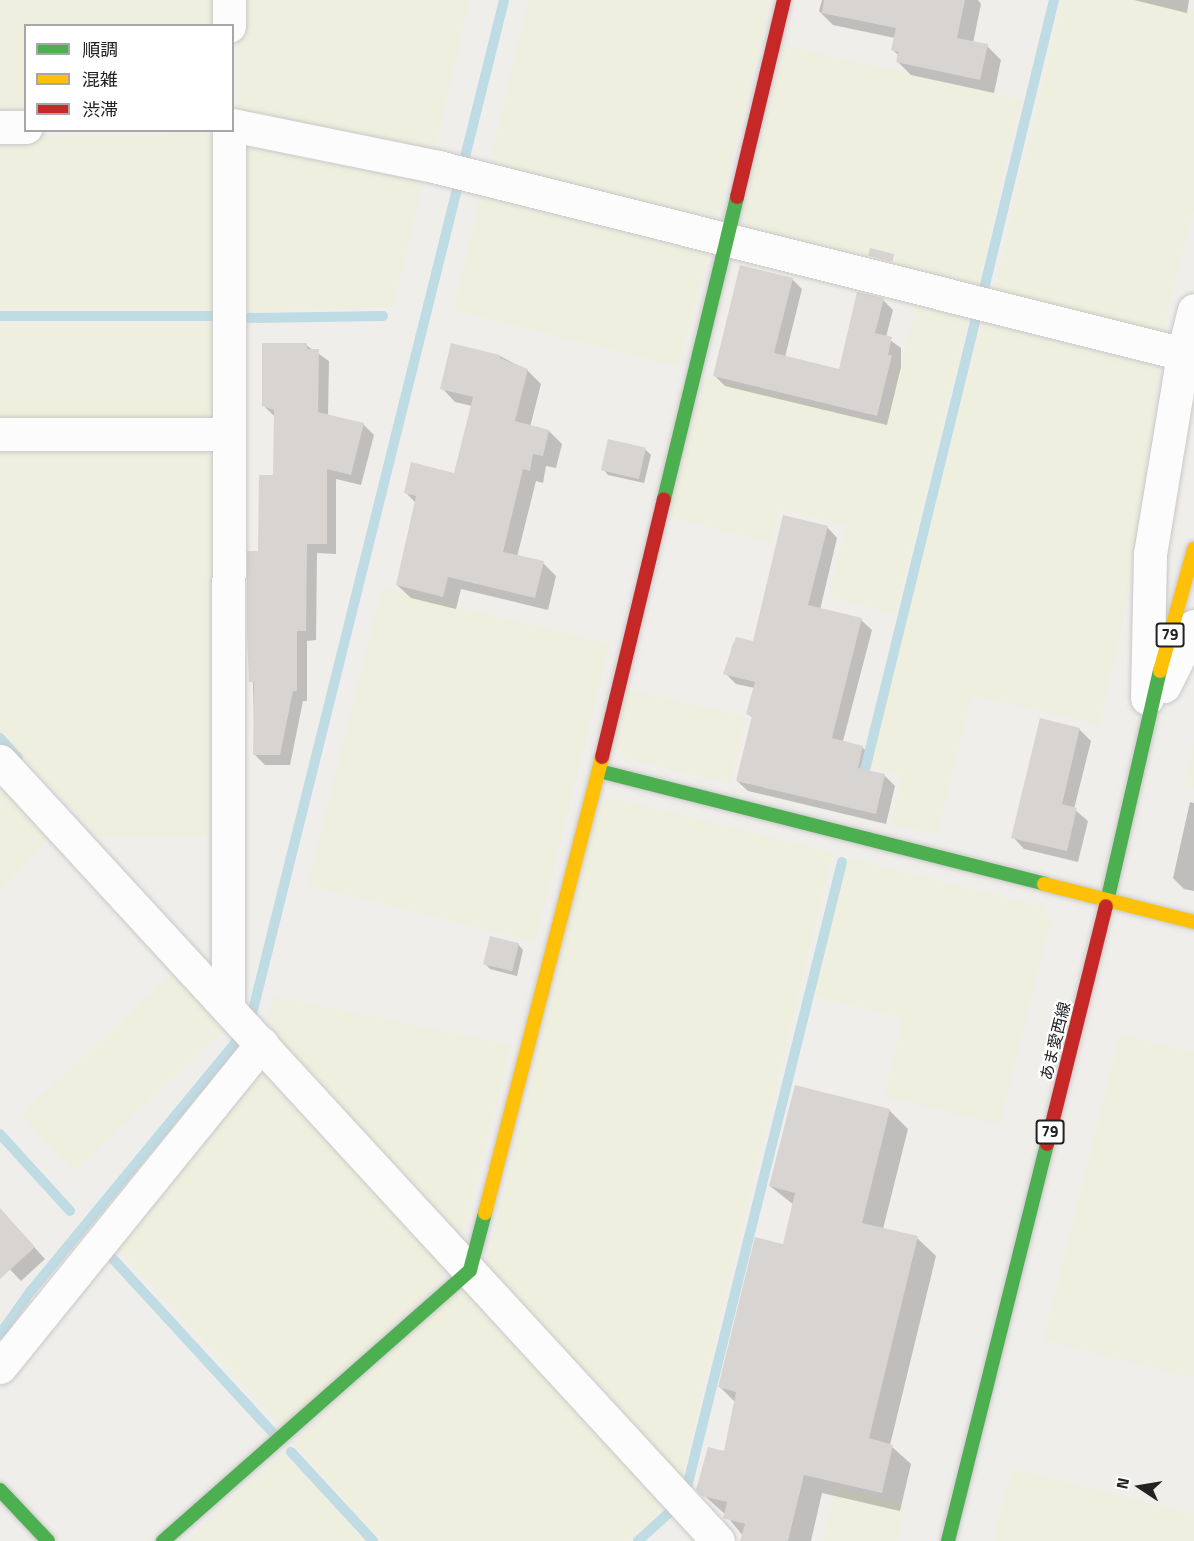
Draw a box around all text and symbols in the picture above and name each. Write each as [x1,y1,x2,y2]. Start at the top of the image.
legend [24,24,234,132]
text: 順調 [82,36,118,63]
text: 混雑 [82,66,118,93]
text: 渋滞 [82,96,118,123]
road number: 79 [1155,623,1185,647]
street label: あま愛西線 [1036,1000,1074,1082]
road number: 79 [1035,1120,1065,1144]
north arrow [1110,1457,1170,1517]
text: N [1110,1475,1135,1491]

